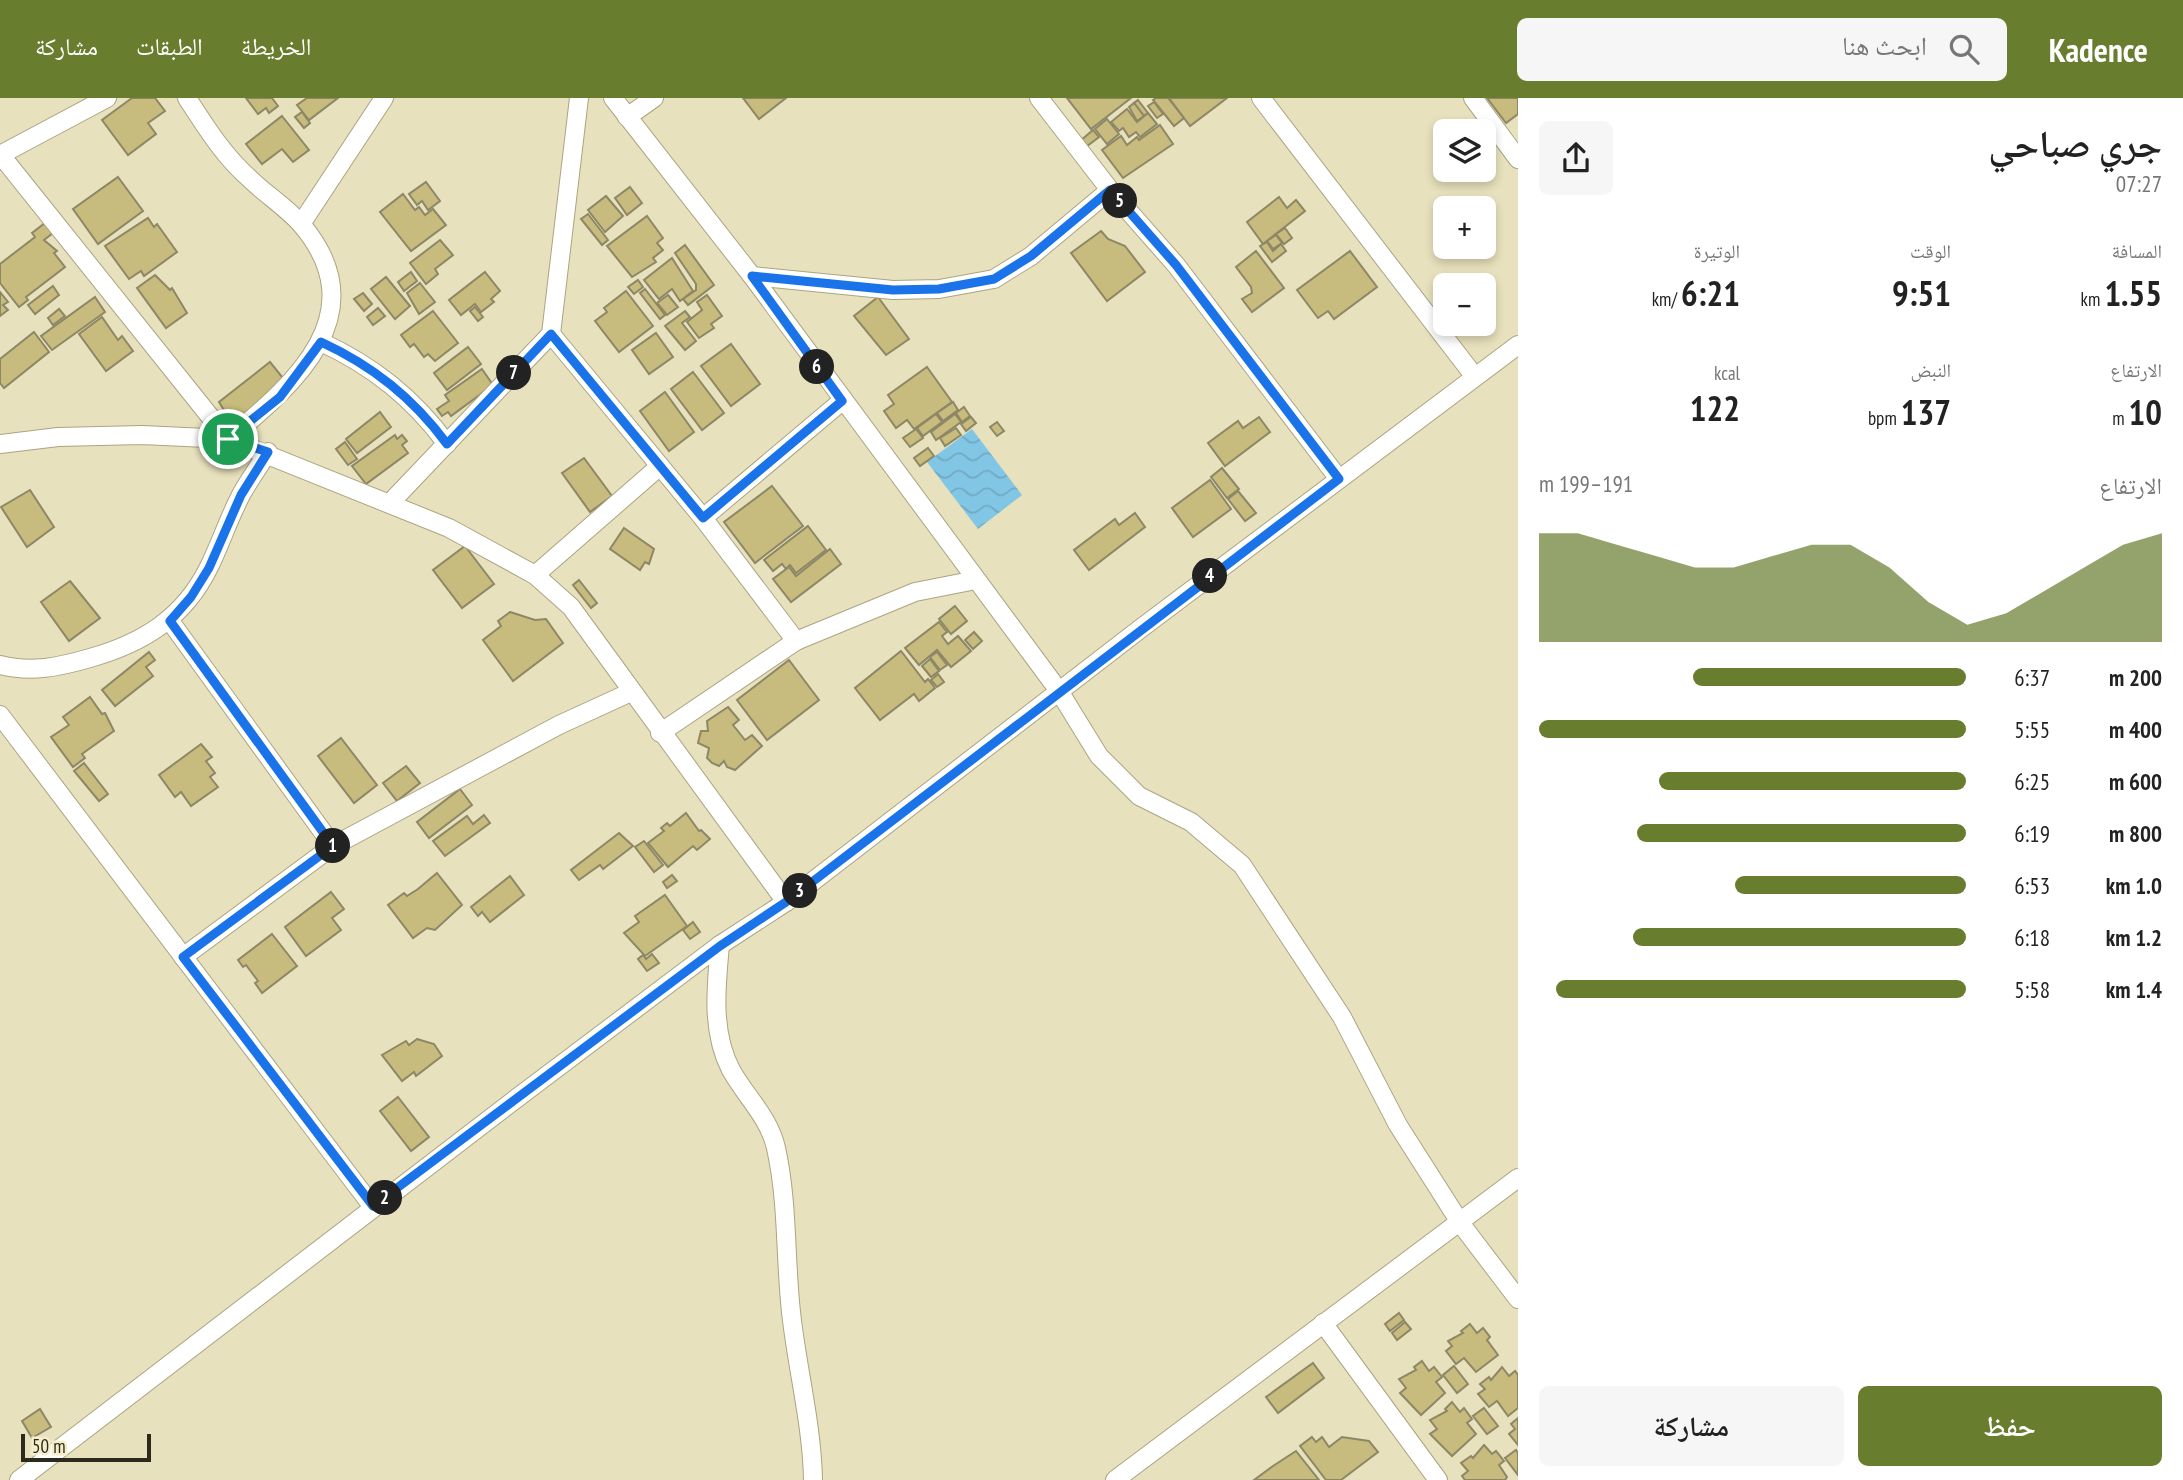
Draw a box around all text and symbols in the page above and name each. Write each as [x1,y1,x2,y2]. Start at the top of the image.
search box [1517,18,2007,81]
text: Kadence [2049,28,2148,71]
text: ابحث هنا [1842,29,1927,62]
icon: search [1945,30,1983,68]
text: مشاركة [35,31,98,62]
text: الطبقات [136,31,203,62]
text: الخريطة [241,31,311,62]
text: جري صباحي [1988,118,2162,167]
map controls [1433,119,1496,336]
button: layers [1433,119,1496,182]
button: share [1539,121,1613,195]
text: 07:27 [2116,169,2162,198]
pin: 5 [1102,184,1138,218]
text: 5 [1115,188,1124,212]
button: + [1433,196,1496,259]
text: الوتيرة [1694,239,1740,263]
text: الوقت [1910,239,1951,263]
text: المسافة [2112,239,2162,263]
text: 6:21 [1681,270,1740,316]
text: 9:51 [1892,270,1951,316]
text: 1.55 [2104,270,2162,316]
button: − [1433,273,1496,336]
text: /km [1652,287,1681,311]
text: km [2081,287,2104,311]
pin: 6 [800,350,834,384]
text: 6 [812,354,821,378]
pin: 7 [496,356,532,390]
text: النبض [1910,358,1951,382]
text: الارتفاع [2110,358,2162,382]
text: 7 [509,360,518,384]
text: kcal [1714,361,1740,385]
text: 122 [1690,385,1740,431]
text: 137 [1901,389,1951,435]
text: 10 [2129,389,2162,435]
text: bpm [1868,406,1901,430]
text: m [2112,406,2129,430]
pin [198,409,258,469]
icon: arrive [209,420,247,458]
text: 191–199 m [1539,469,1633,498]
text: الارتفاع [2099,471,2162,500]
pin: 4 [1192,559,1228,594]
text: 4 [1205,563,1214,587]
text: 6:37 [2014,663,2050,692]
text: 200 m [2109,663,2162,692]
text: 5:55 [2014,715,2050,744]
text: 400 m [2109,715,2162,744]
text: 6:25 [2014,767,2050,796]
text: 600 m [2109,767,2162,796]
text: 6:19 [2014,819,2050,848]
text: 800 m [2109,819,2162,848]
pin: 1 [316,828,350,864]
text: 1 [328,833,337,857]
text: 6:53 [2014,871,2050,900]
text: 1.0 km [2106,871,2162,900]
pin: 3 [782,874,818,908]
text: 3 [795,878,804,902]
text: 6:18 [2014,923,2050,952]
text: 1.2 km [2106,923,2162,952]
text: 5:58 [2014,975,2050,1004]
text: 1.4 km [2106,975,2162,1004]
pin: 2 [368,1180,402,1216]
text: 2 [380,1185,389,1209]
button: مشاركة [1539,1386,1844,1466]
button: حفظ [1858,1386,2162,1466]
scale bar [21,1431,150,1463]
text: 50 m [32,1434,66,1458]

